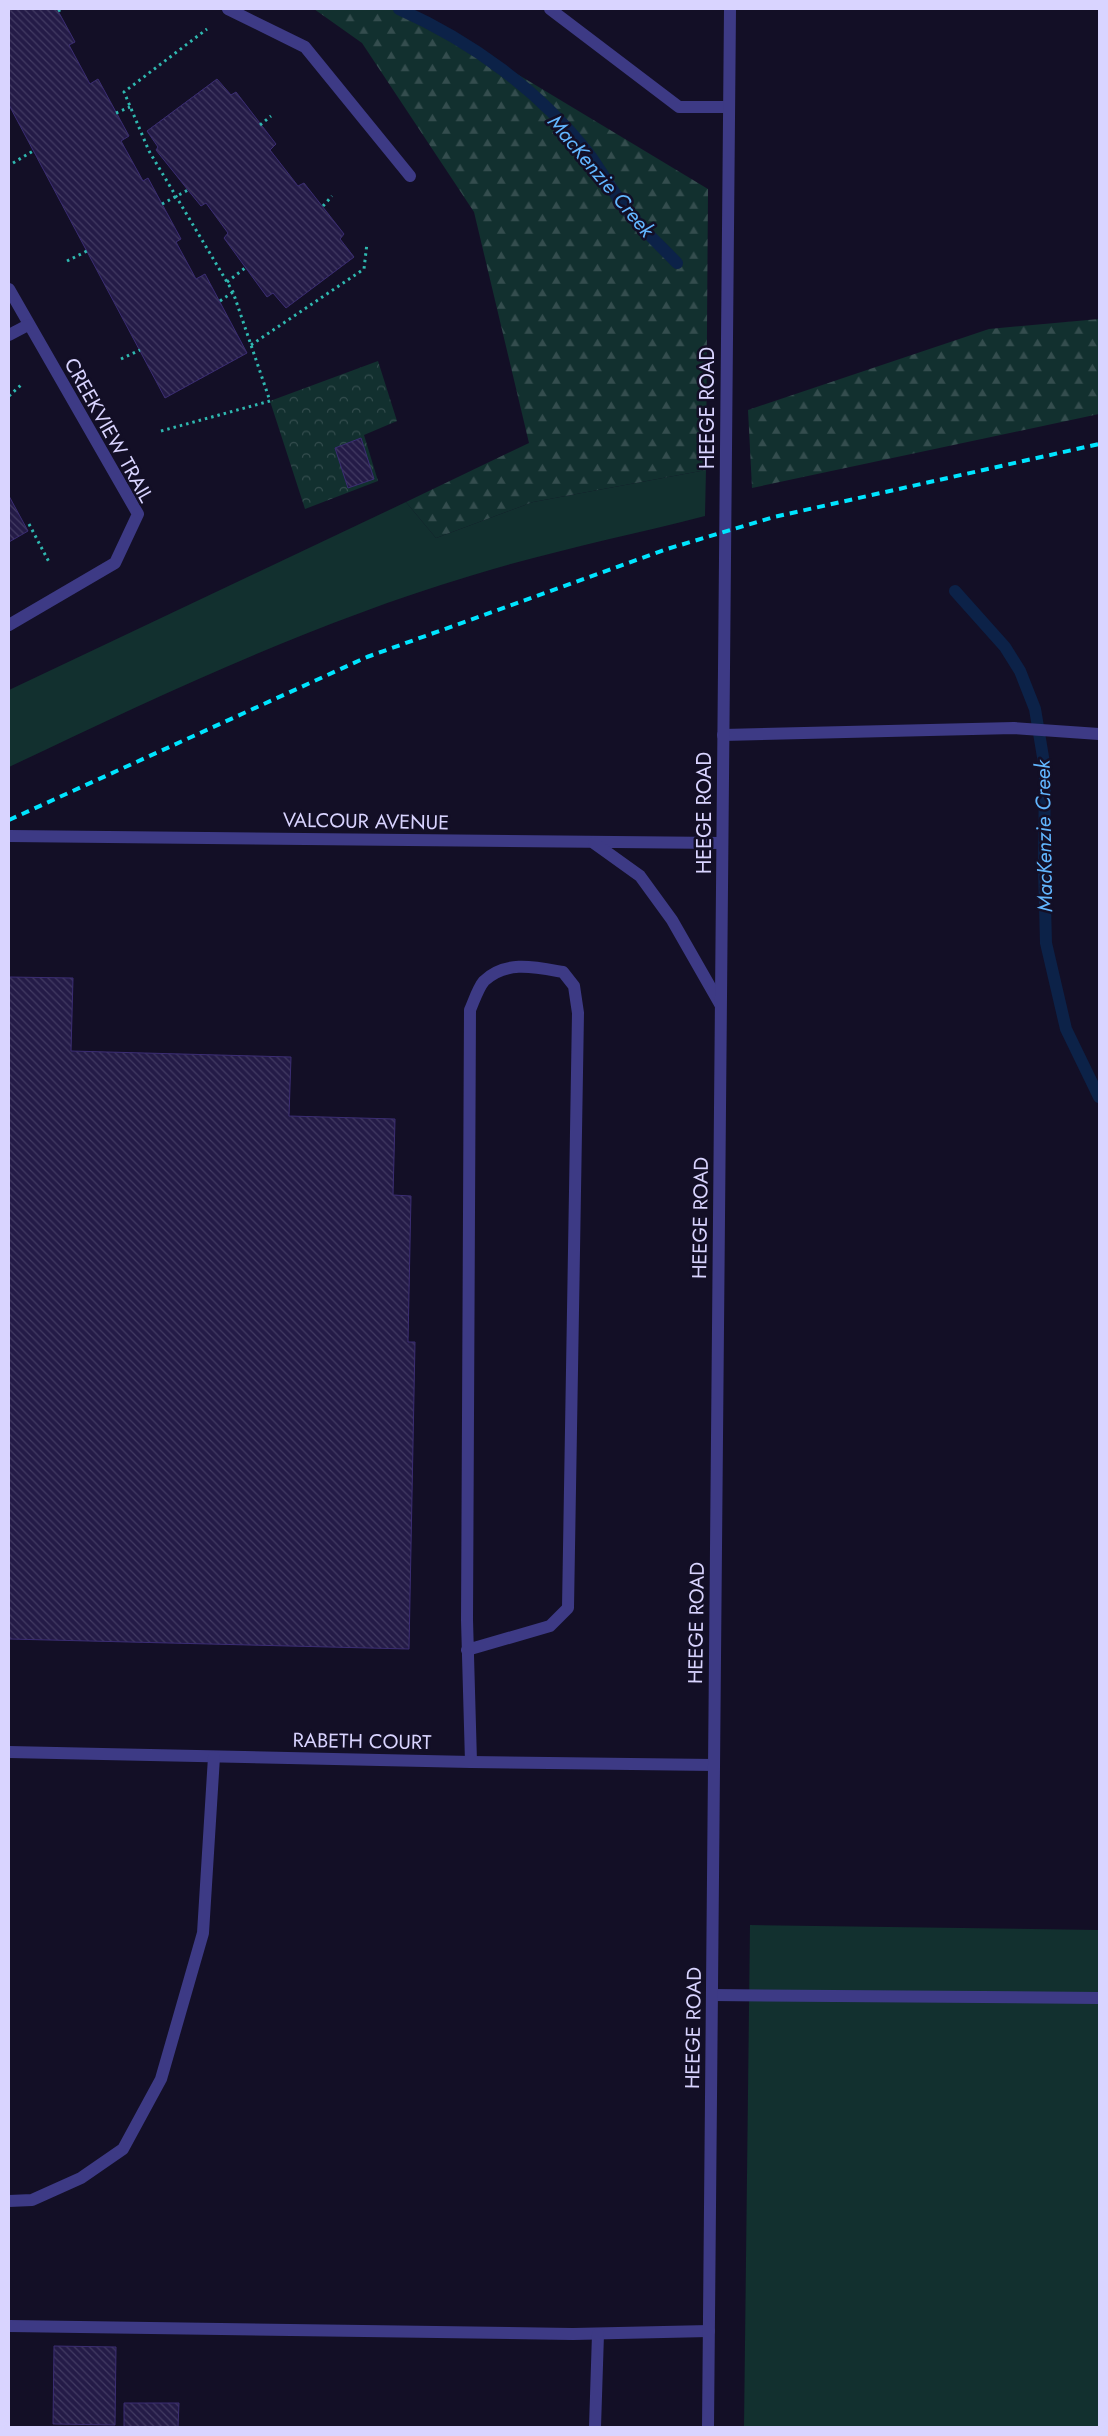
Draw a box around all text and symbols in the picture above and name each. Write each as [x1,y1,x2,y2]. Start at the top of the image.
water label: MacKenzie Creek [541,108,662,245]
street label: HEEGE ROAD [693,347,722,469]
street label: CREEKVIEW TRAIL [57,353,160,508]
street label: HEEGE ROAD [690,752,719,874]
water label: MacKenzie Creek [1028,759,1060,912]
street label: VALCOUR AVENUE [283,806,449,837]
street label: HEEGE ROAD [685,1157,716,1279]
street label: HEEGE ROAD [681,1562,712,1684]
street label: RABETH COURT [292,1726,432,1757]
street label: HEEGE ROAD [678,1967,709,2089]

